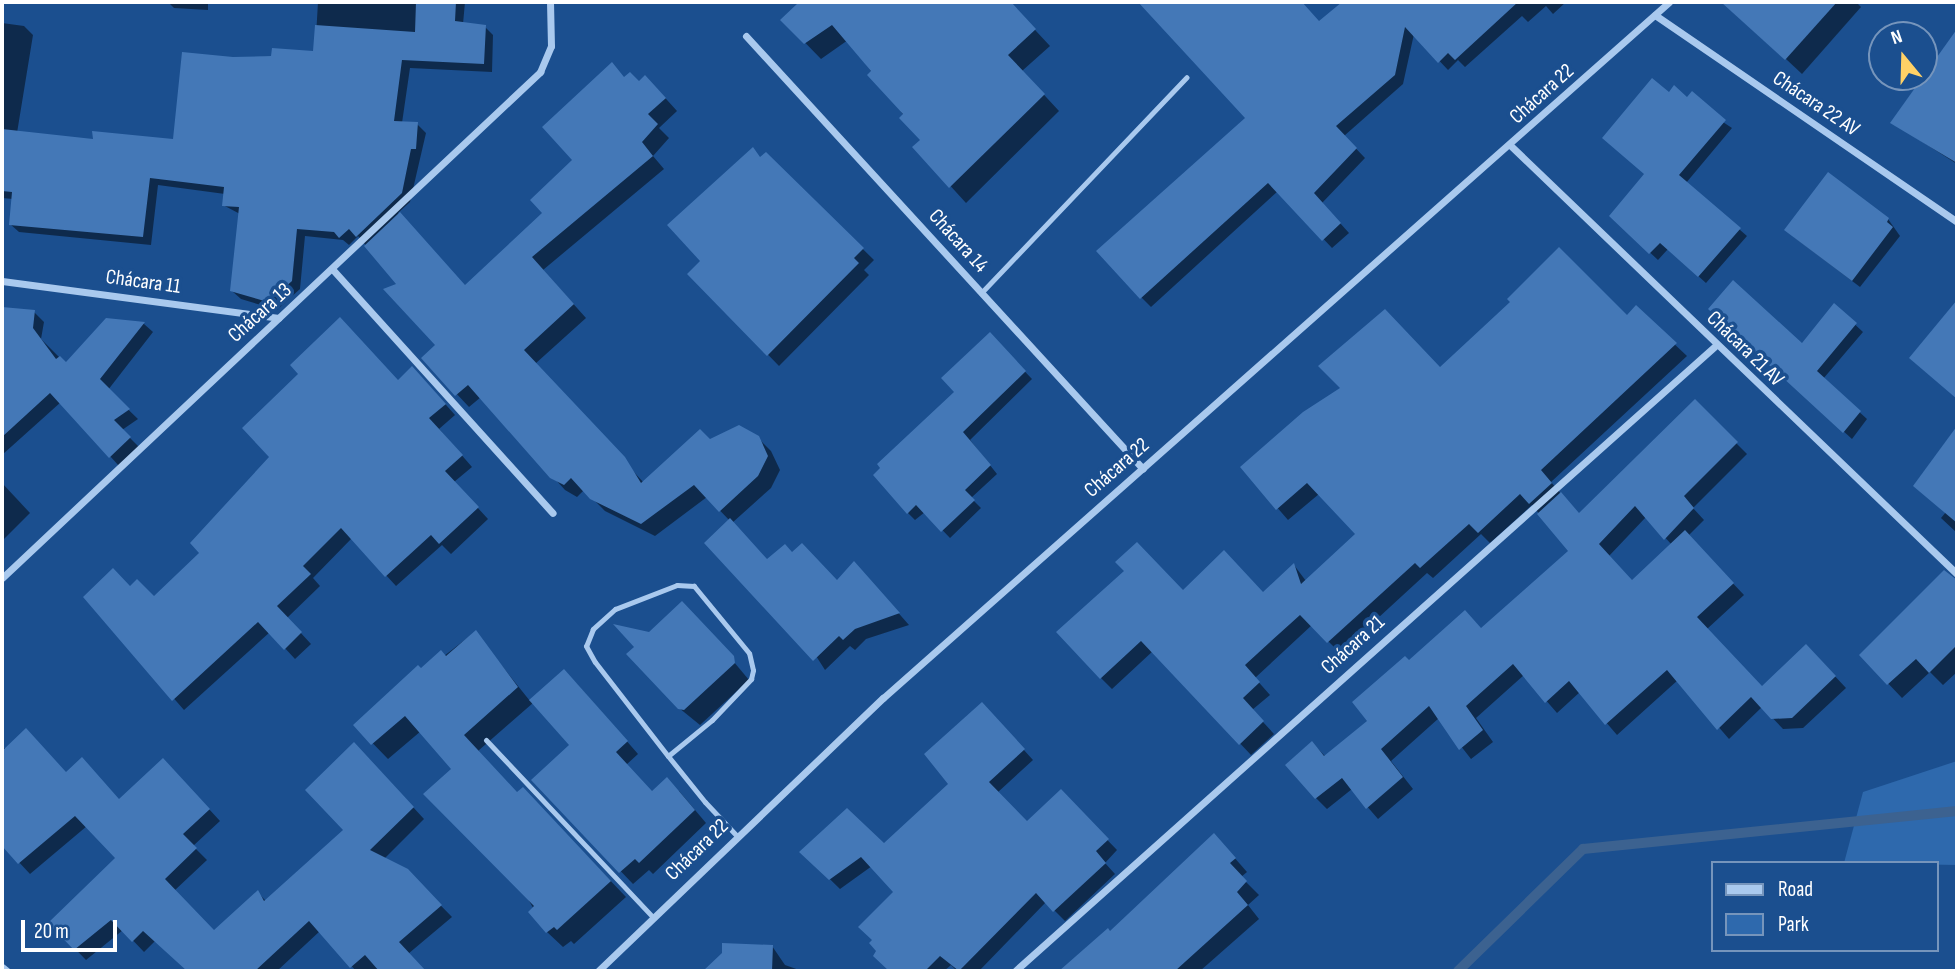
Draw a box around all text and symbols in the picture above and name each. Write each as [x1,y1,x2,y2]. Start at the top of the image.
north arrow [1868,21,1938,91]
text: N [1888,25,1905,50]
street label: Chácara 22 [1505,59,1579,129]
street label: Chácara 22 AV [1768,66,1864,142]
street label: Chácara 14 [923,204,993,278]
street label: Chácara 11 [104,264,182,300]
street label: Chácara 13 [223,278,297,348]
street label: Chácara 21 AV [1701,306,1789,392]
street label: Chácara 22 [1079,433,1155,503]
street label: Chácara 21 [1316,610,1390,680]
street label: Chácara 22 [660,814,734,886]
legend [1710,861,1938,952]
text: Road [1778,877,1813,902]
scale bar [24,906,121,950]
text: Park [1778,912,1809,937]
text: 20 m [34,919,69,944]

